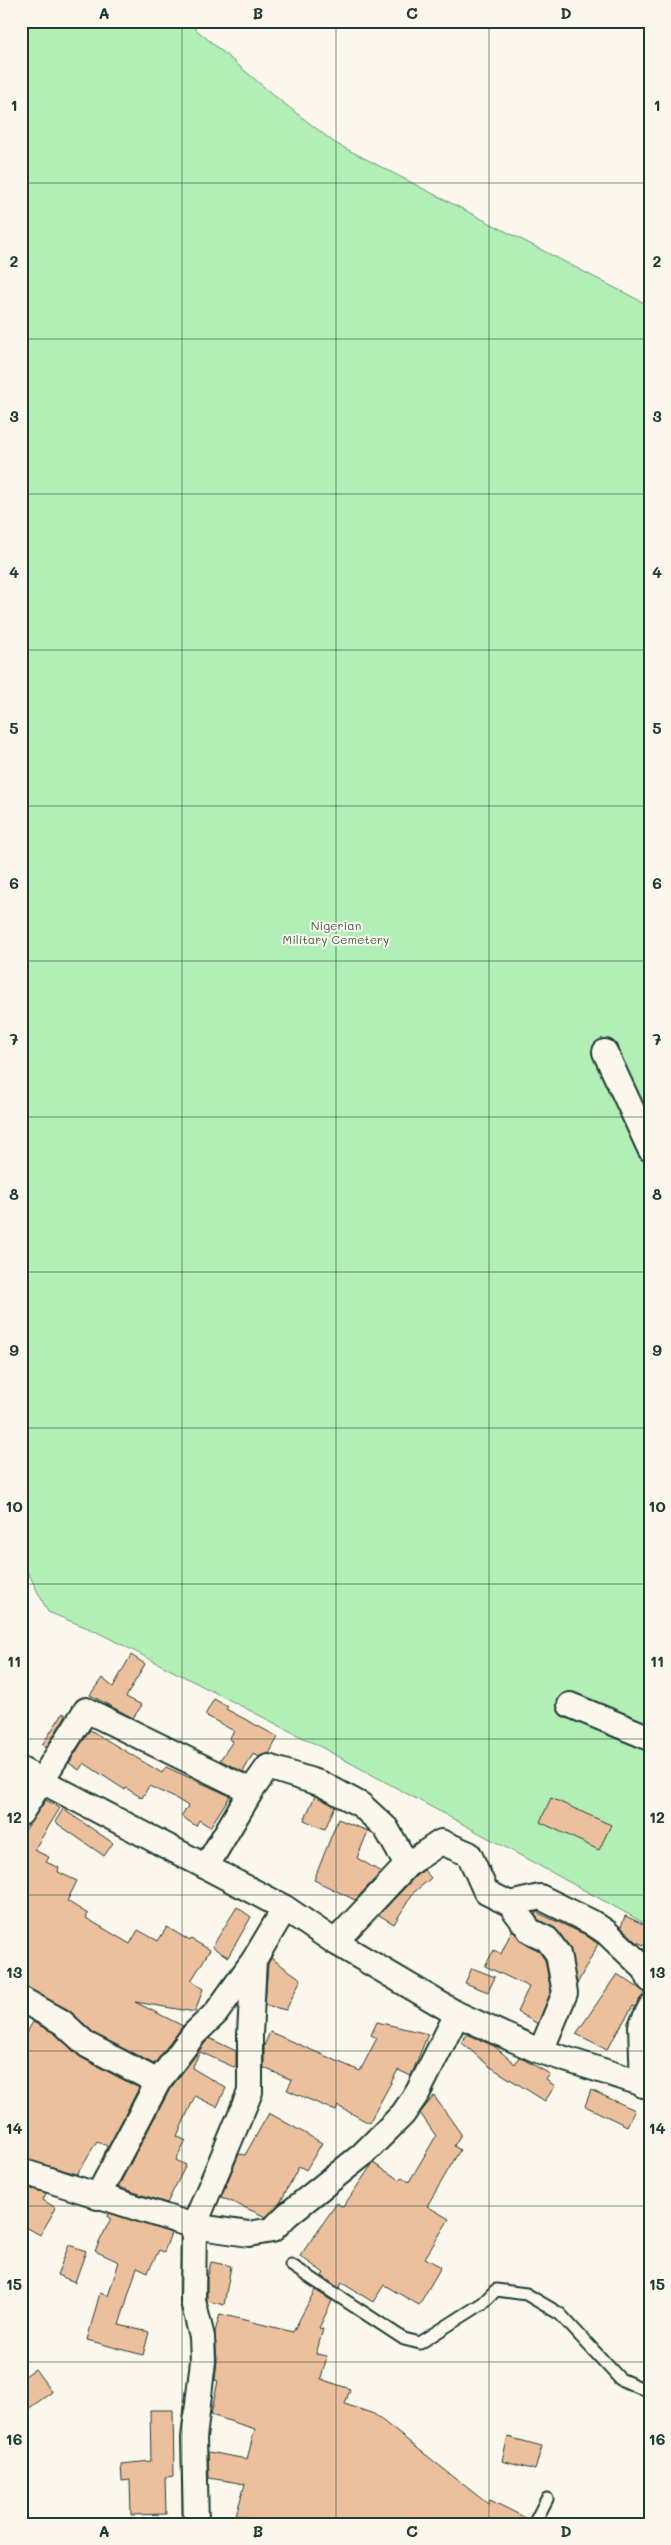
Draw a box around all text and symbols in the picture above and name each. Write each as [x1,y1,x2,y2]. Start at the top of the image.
text: A [98,2,110,23]
text: B [253,2,263,23]
text: C [406,2,418,23]
text: D [560,2,572,23]
text: 1 [10,94,18,115]
text: 1 [653,94,661,115]
text: 2 [10,250,19,271]
text: 2 [653,250,662,271]
text: 3 [9,405,19,426]
text: 3 [652,405,662,426]
text: 4 [9,561,19,582]
text: 4 [652,561,662,582]
text: 5 [9,717,19,738]
text: 5 [652,717,662,738]
text: 6 [9,872,19,893]
text: 6 [652,872,662,893]
park label: Nigerian Military Cemetery [283,917,389,947]
text: 7 [10,1028,19,1049]
text: 7 [653,1028,662,1049]
text: 8 [9,1183,19,1204]
text: 8 [652,1183,662,1204]
text: 9 [9,1339,19,1360]
text: 9 [652,1339,662,1360]
text: 10 [5,1495,23,1516]
text: 10 [648,1495,666,1516]
text: 11 [7,1650,21,1671]
text: 11 [650,1650,664,1671]
text: 12 [6,1806,22,1827]
text: 12 [649,1806,665,1827]
text: 13 [6,1961,23,1982]
text: 13 [649,1961,666,1982]
text: 14 [5,2117,23,2138]
text: 14 [648,2117,666,2138]
text: 15 [6,2273,22,2294]
text: 15 [649,2273,665,2294]
text: 16 [6,2428,23,2449]
text: 16 [649,2428,666,2449]
text: A [98,2520,110,2541]
text: B [253,2520,263,2541]
text: C [406,2520,418,2541]
text: D [560,2520,572,2541]

